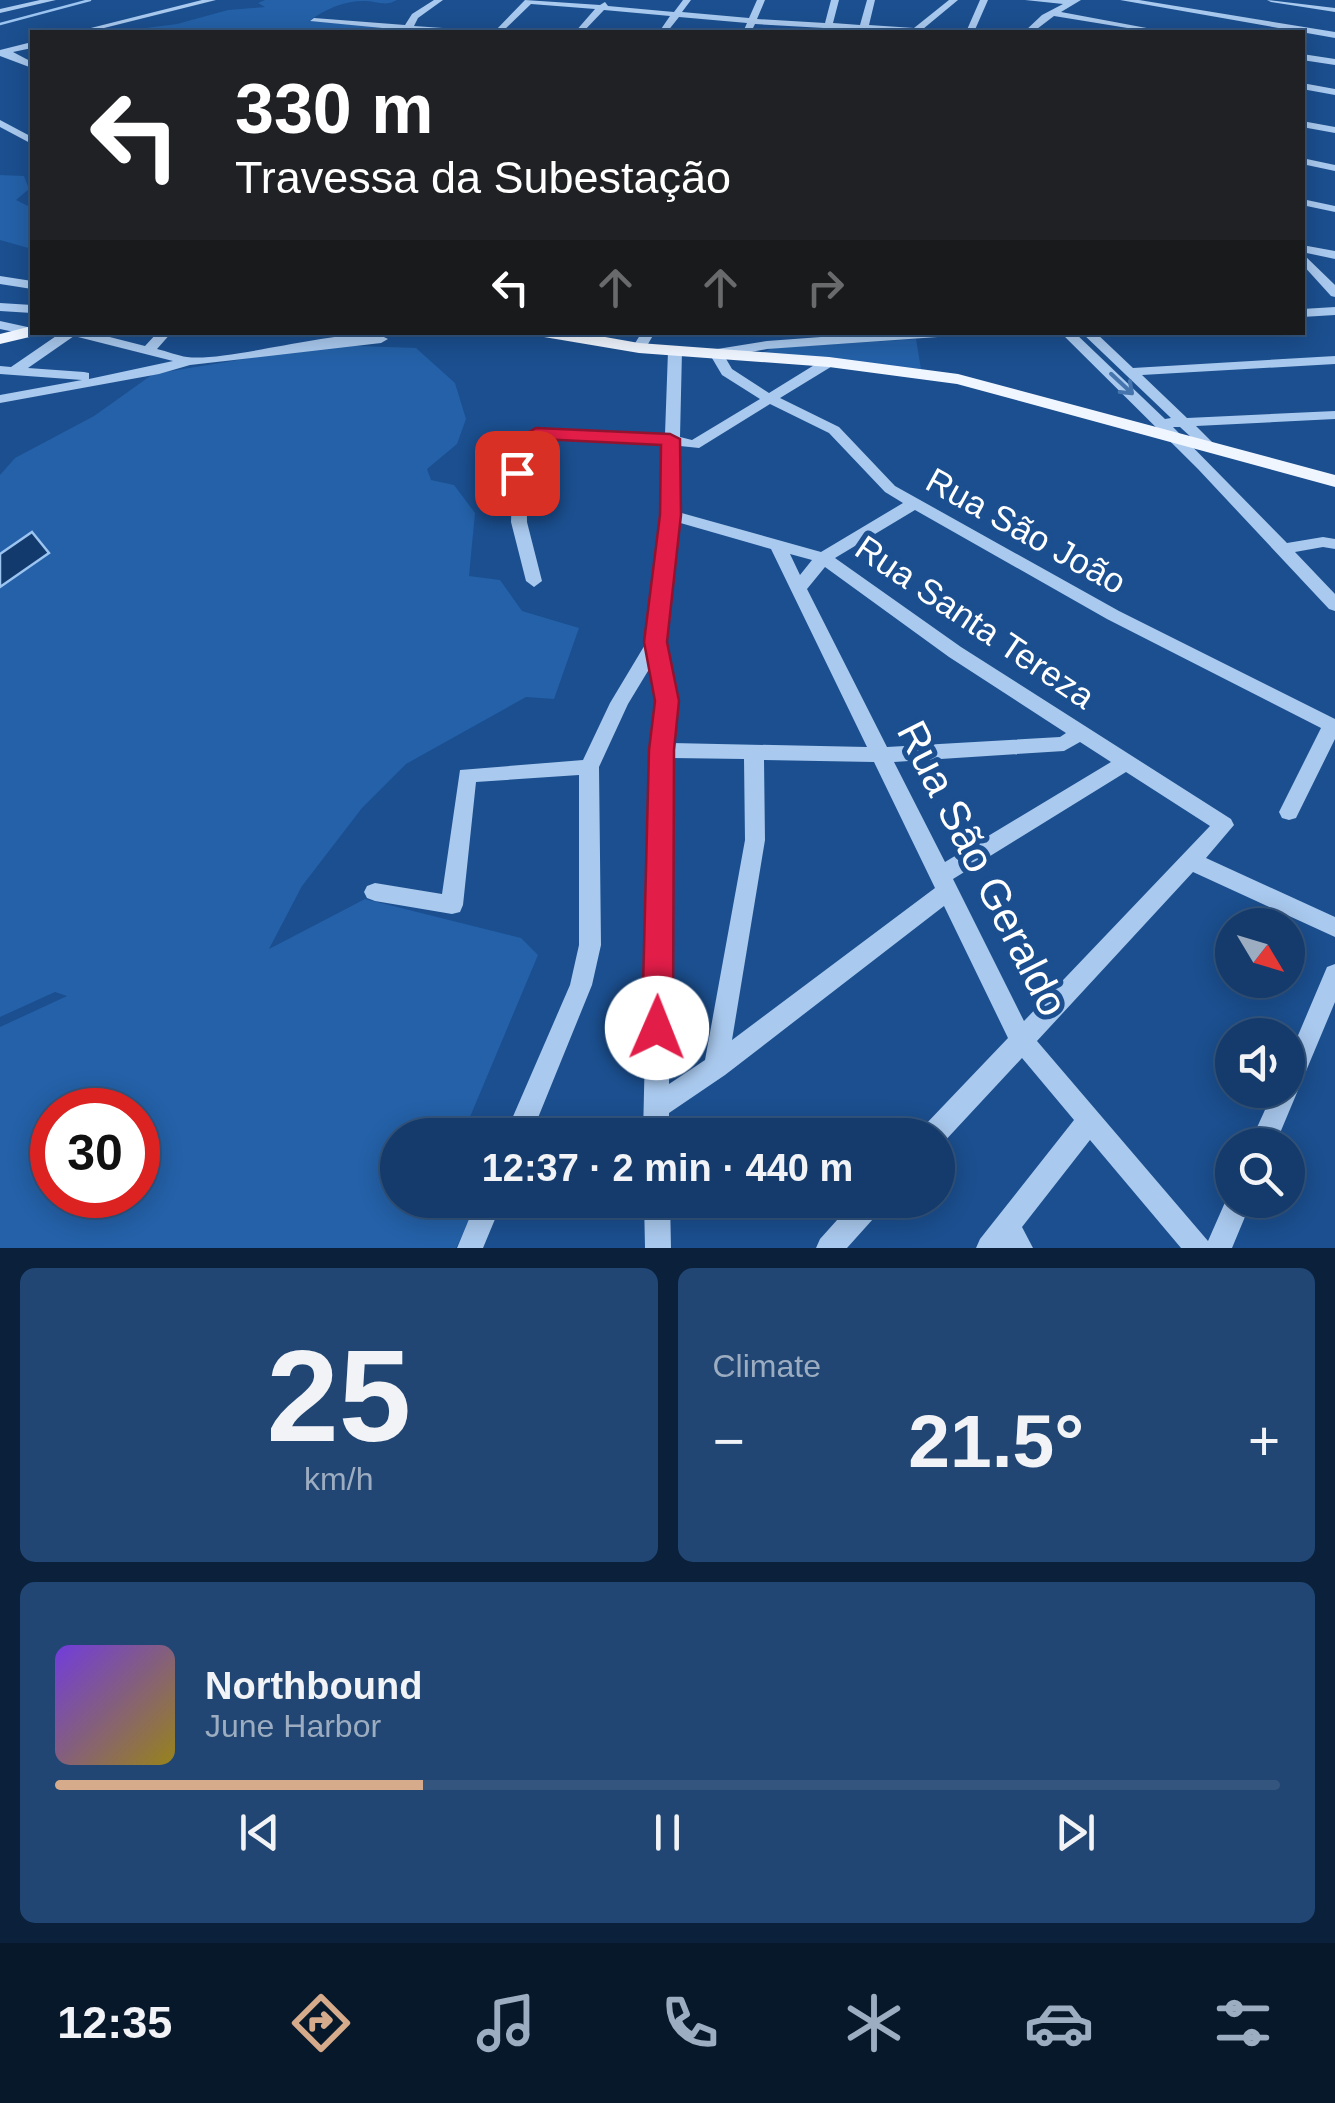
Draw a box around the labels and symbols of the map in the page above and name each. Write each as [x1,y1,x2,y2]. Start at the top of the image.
one-way arrow [1109,372,1134,395]
pin [475,431,560,516]
street label: Rua São João [920,460,1133,601]
street label: Rua Santa Tereza [848,527,1102,716]
street label: Rua São Geraldo [888,713,1077,1023]
north arrow [1215,908,1305,998]
position arrow [605,976,709,1080]
speed limit sign: 30 [30,1088,160,1218]

